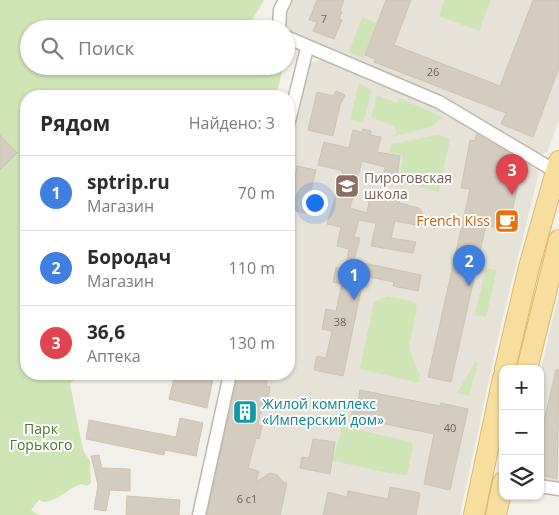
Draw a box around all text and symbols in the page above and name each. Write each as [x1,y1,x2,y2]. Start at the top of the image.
house number: 7 [321,11,327,26]
search box [20,20,295,75]
icon: search [38,34,66,62]
text: Поиск [78,35,134,61]
house number: 26 [427,64,439,79]
text: Рядом [40,109,110,137]
text: Найдено: 3 [189,112,275,134]
pin: 3 [496,154,528,195]
place label: Пироговская школа [364,168,452,203]
text: sptrip.ru [87,169,170,195]
school or university icon: Пироговская школа [334,173,360,199]
text: 1 [51,182,61,204]
text: 70 m [238,182,275,204]
your location [302,190,328,216]
text: Магазин [87,195,154,217]
cafe icon: French Kiss [494,208,520,234]
place label: French Kiss [416,211,490,230]
text: Бородач [87,244,171,270]
pin: 2 [453,245,485,286]
text: 2 [51,257,61,279]
text: 110 m [229,257,275,279]
pin: 1 [338,259,370,300]
text: Магазин [87,270,154,292]
house number: 38 [334,314,346,329]
text: 36,6 [87,319,125,345]
text: 3 [51,332,61,354]
text: 130 m [229,332,275,354]
text: Аптека [87,345,141,367]
map controls [499,365,544,500]
button: + [499,365,544,410]
place label: Жилой комплекс «Имперский дом» [262,394,384,429]
building icon: Жилой комплекс «Имперский дом» [232,399,258,425]
button: − [499,410,544,455]
park label: Парк Горького [10,419,72,454]
house number: 40 [444,420,456,435]
button: layers [499,455,544,500]
house number: 6 с1 [237,491,257,506]

